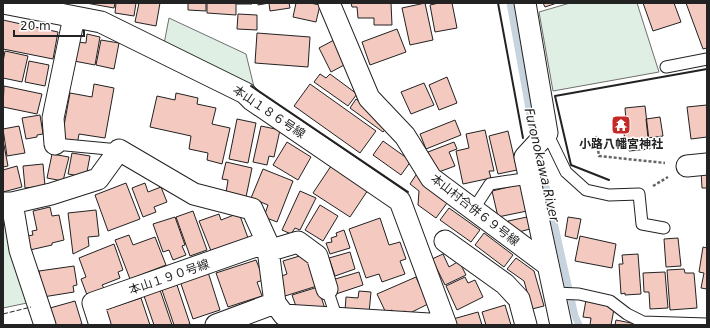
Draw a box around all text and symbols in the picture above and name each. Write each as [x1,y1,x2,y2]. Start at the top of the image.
scale bar [14,12,84,38]
text: 20 m [20,19,51,33]
street label: 本山１８６号線 [230,83,308,141]
water label: Furonokawa River [522,107,563,225]
temple icon: 小路八幡宮神社 [610,114,632,136]
place label: 小路八幡宮神社 [579,137,663,151]
street label: 本山村合併６９号線 [428,171,522,249]
street label: 本山１９０号線 [127,257,211,297]

